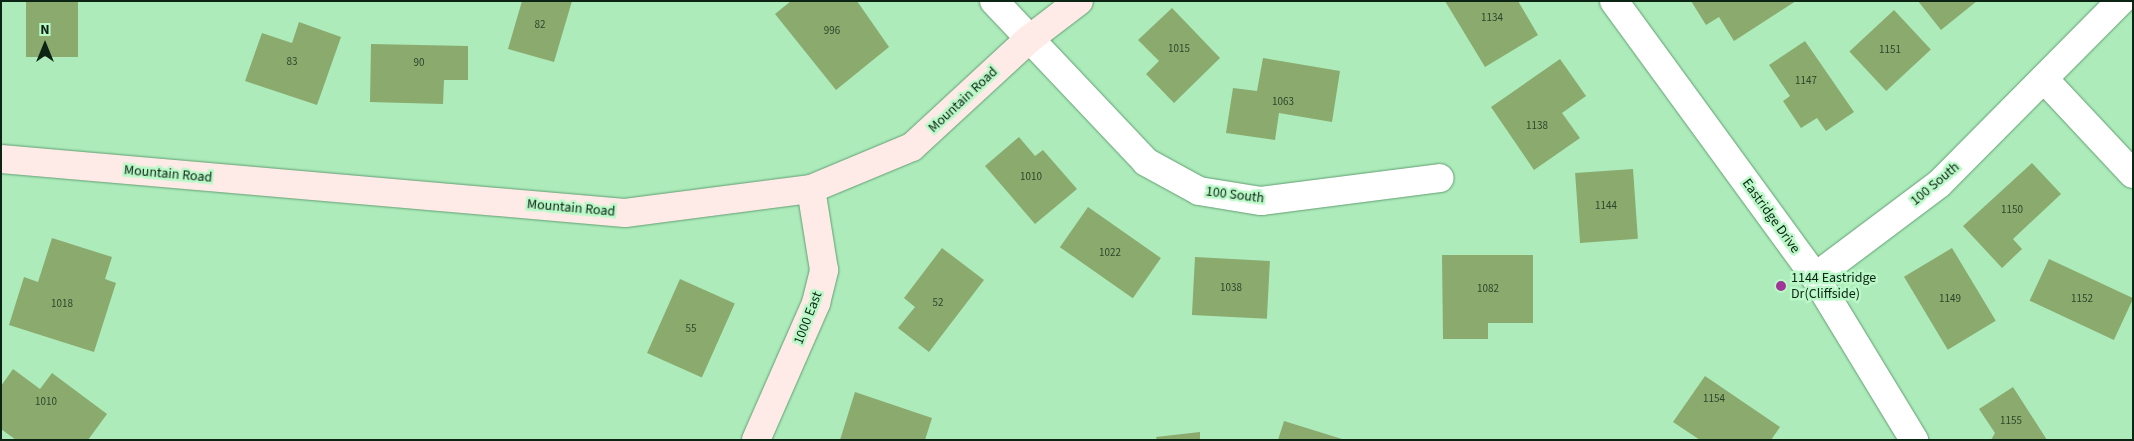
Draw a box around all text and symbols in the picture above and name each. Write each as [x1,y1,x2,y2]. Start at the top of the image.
house number: 1134 [1481,11,1503,25]
house number: 82 [535,18,545,32]
north arrow [20,20,70,70]
text: N [40,20,50,40]
house number: 996 [824,24,840,38]
house number: 1015 [1168,42,1190,56]
house number: 1151 [1879,43,1901,57]
house number: 83 [287,55,297,69]
house number: 90 [414,56,424,70]
street label: Mountain Road [925,64,1001,136]
house number: 1147 [1795,74,1817,88]
house number: 1063 [1272,95,1294,109]
house number: 1138 [1526,119,1548,133]
street label: 100 South [1907,159,1963,209]
street label: Mountain Road [123,162,213,186]
house number: 1010 [1020,170,1042,184]
street label: Eastridge Drive [1738,176,1804,256]
street label: 100 South [1205,183,1265,207]
street label: Mountain Road [526,196,616,220]
house number: 1144 [1595,199,1617,213]
house number: 1150 [2001,203,2023,217]
house number: 1022 [1099,246,1121,260]
place label: 1144 Eastridge Dr(Cliffside) [1791,270,1876,302]
marker: 1144 Eastridge Dr(Cliffside) [1775,280,1787,292]
house number: 1038 [1220,281,1242,295]
house number: 1082 [1477,282,1499,296]
street label: 1000 East [790,289,826,347]
house number: 1149 [1939,292,1961,306]
house number: 1152 [2071,292,2093,306]
house number: 52 [933,296,943,310]
house number: 1018 [51,297,73,311]
house number: 55 [686,322,696,336]
house number: 1154 [1703,392,1725,406]
house number: 1010 [35,395,57,409]
house number: 1155 [2000,414,2022,428]

